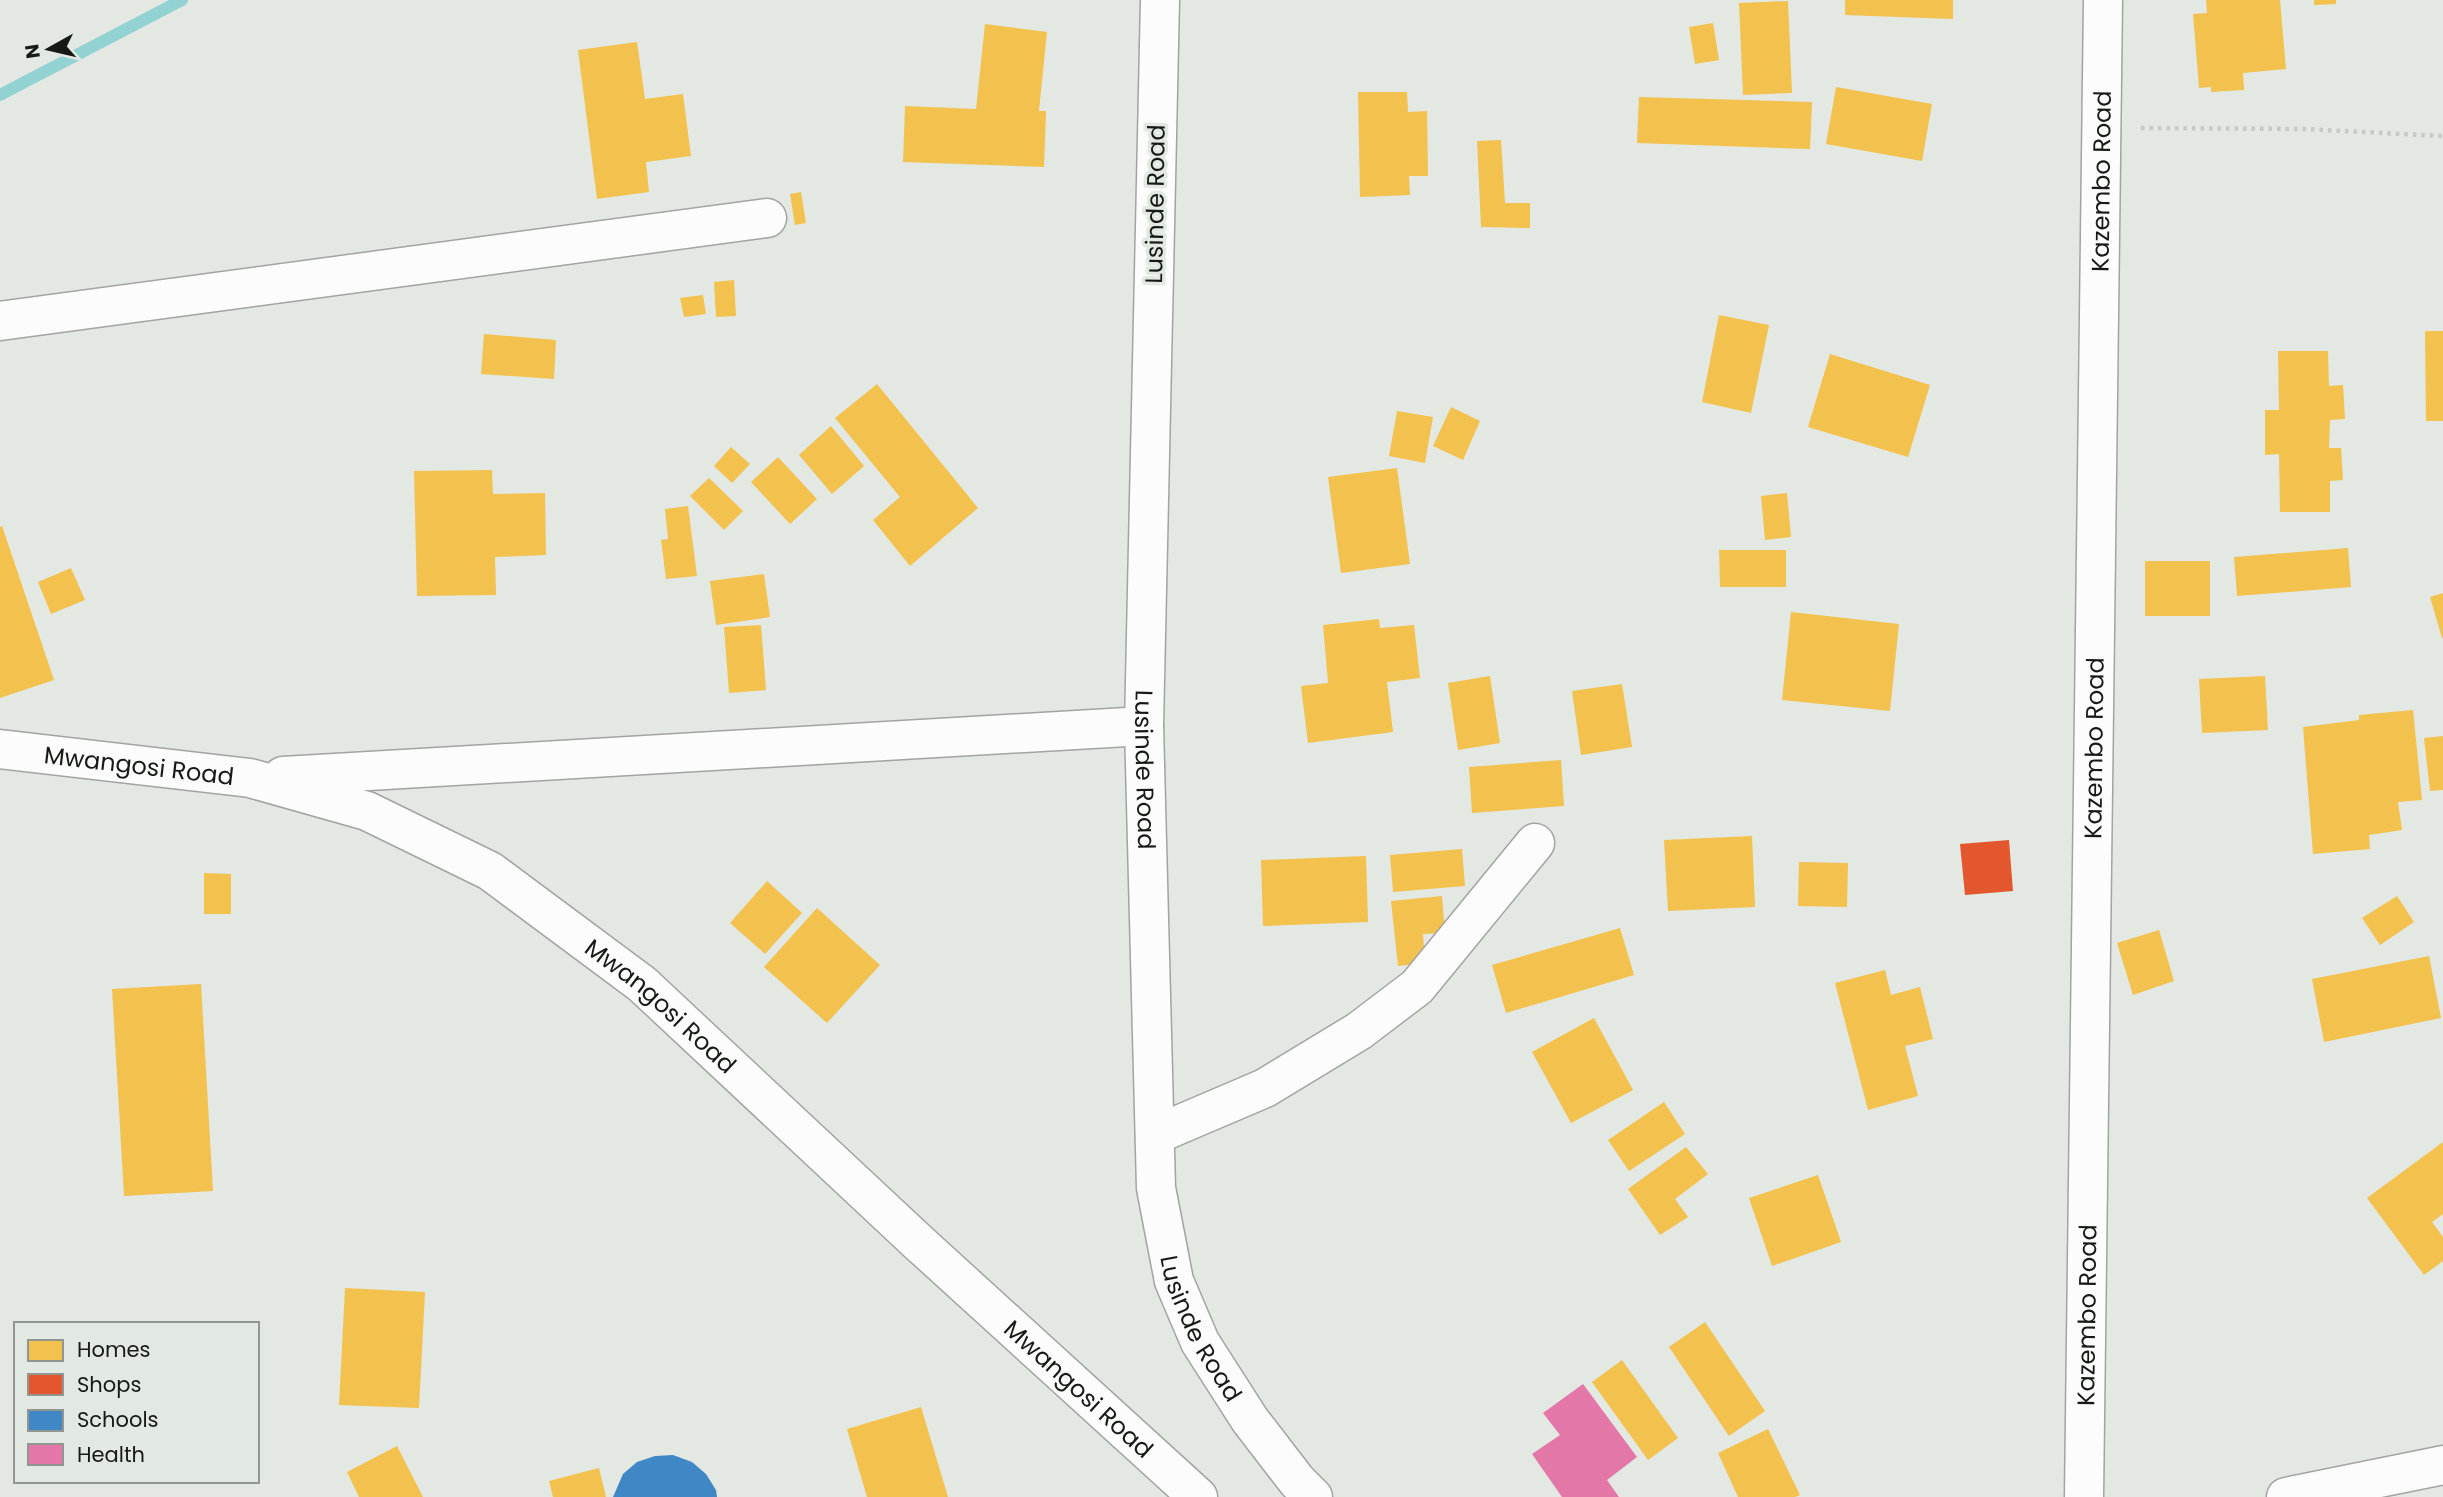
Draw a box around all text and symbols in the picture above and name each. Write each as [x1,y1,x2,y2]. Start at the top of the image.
north arrow [14,14,84,84]
text: N [18,42,47,60]
street label: Kazembo Road [2083,90,2118,272]
street label: Lusinde Road [1137,124,1173,284]
street label: Kazembo Road [2076,657,2111,839]
street label: Lusinde Road [1127,690,1164,850]
street label: Mwangosi Road [42,738,236,793]
street label: Mwangosi Road [578,931,744,1081]
street label: Kazembo Road [2069,1224,2104,1406]
street label: Lusinde Road [1153,1253,1250,1408]
street label: Mwangosi Road [997,1312,1161,1465]
legend [14,1322,259,1483]
text: Homes [77,1335,151,1364]
text: Shops [77,1370,141,1399]
text: Schools [77,1405,159,1434]
text: Health [77,1440,145,1469]

